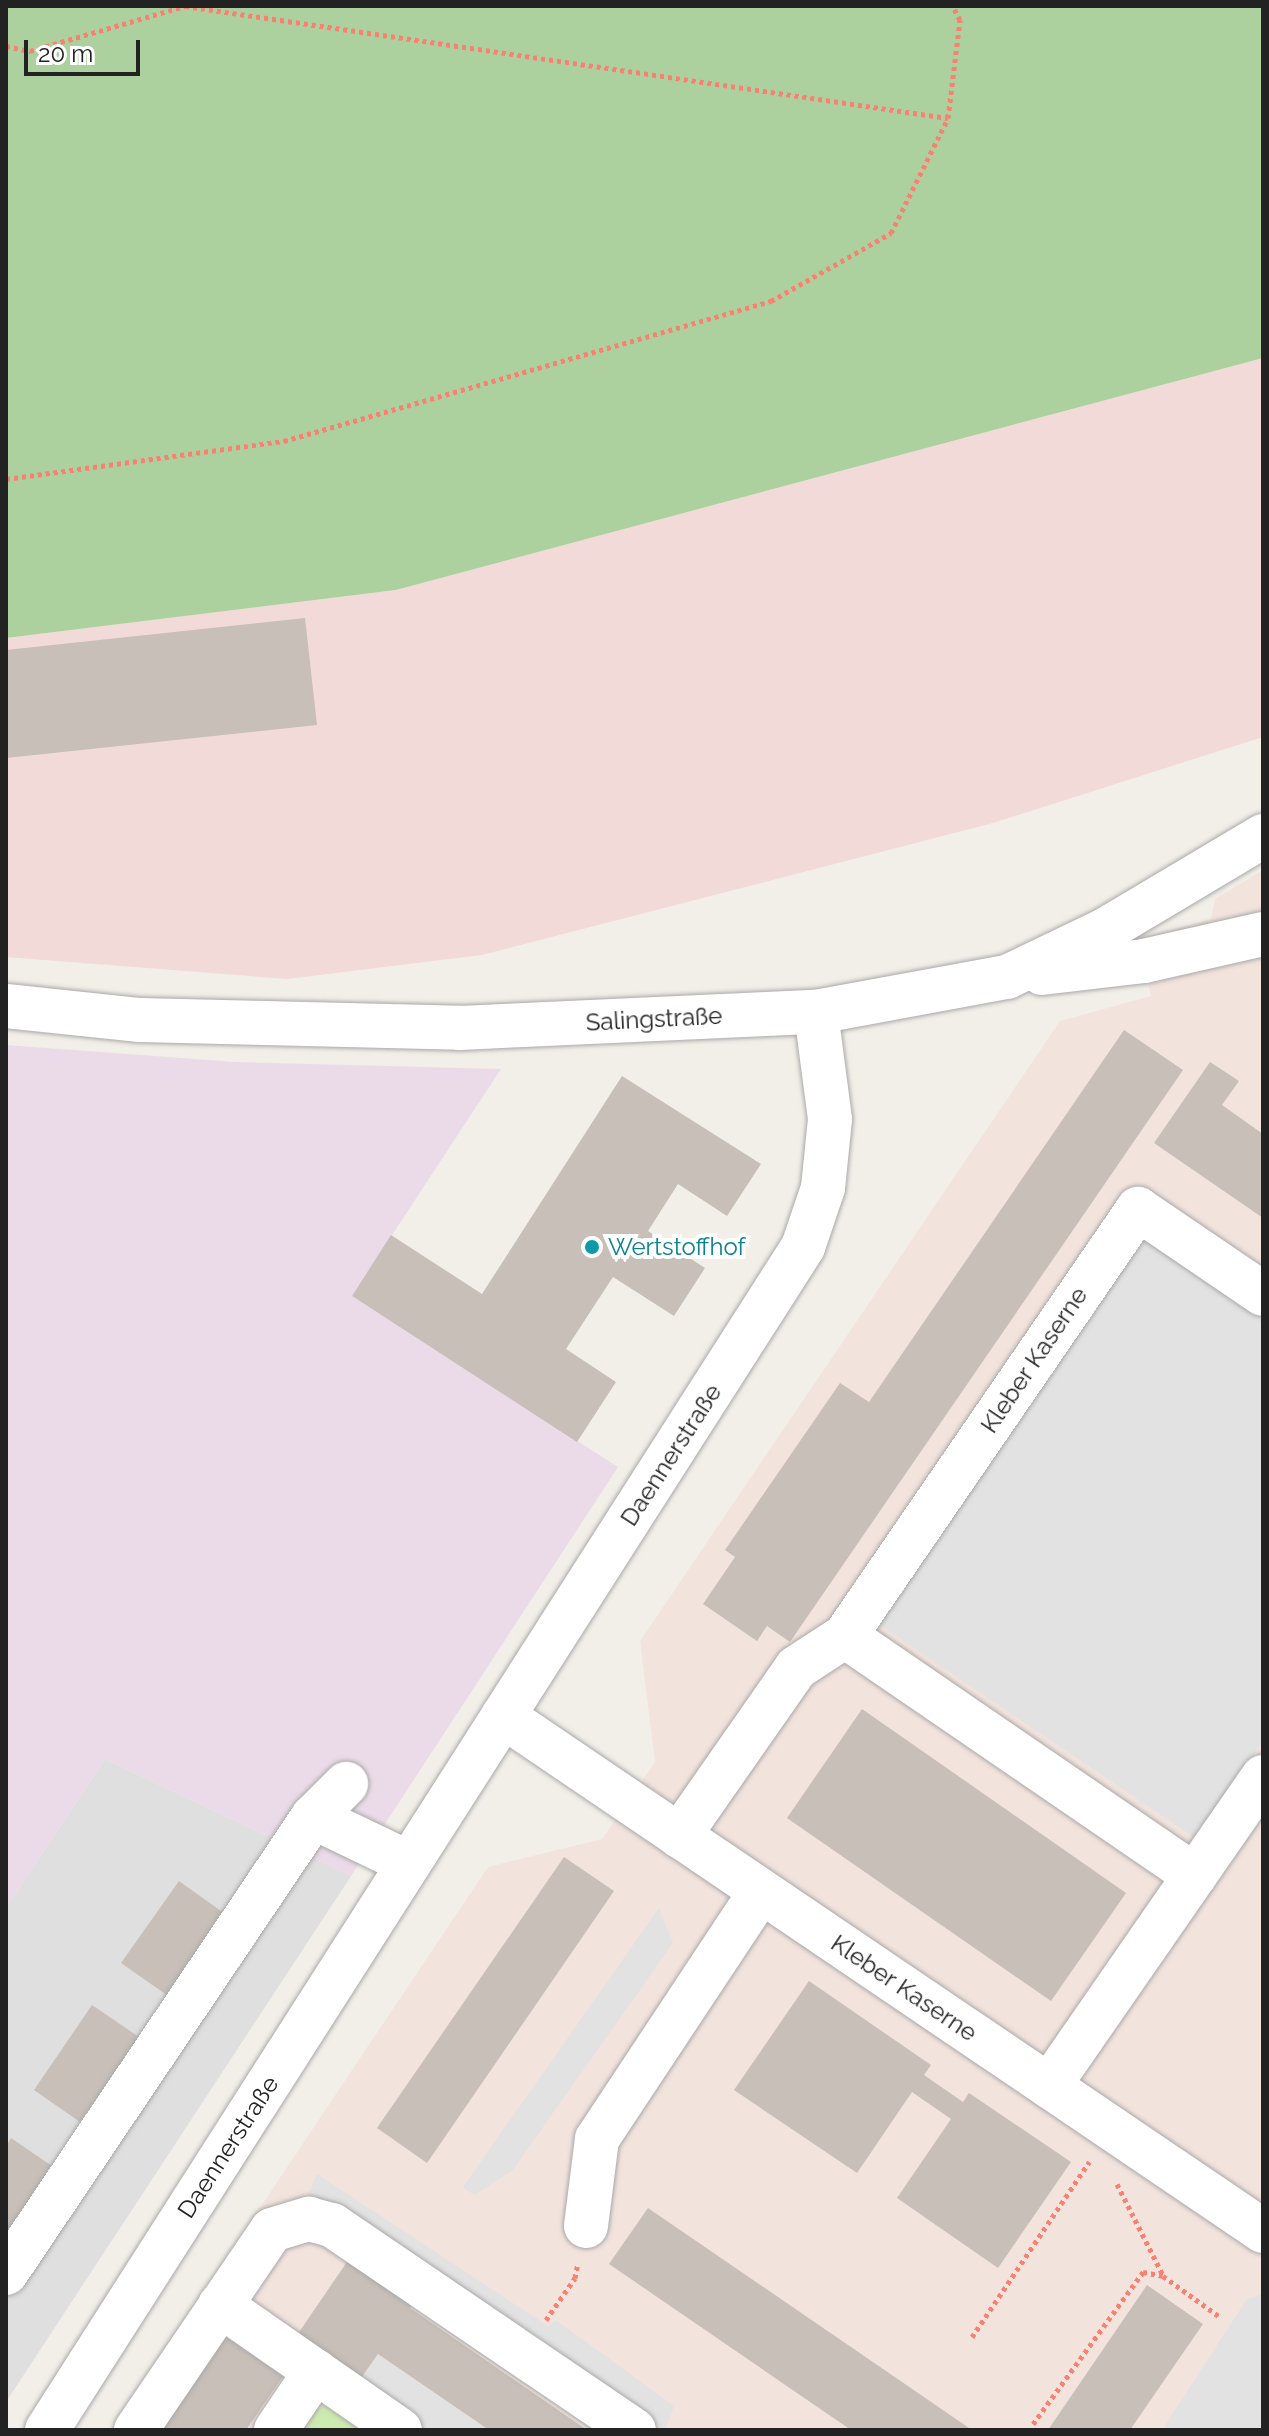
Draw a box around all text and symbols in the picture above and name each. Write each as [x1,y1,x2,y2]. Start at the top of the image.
scale bar [28,24,144,74]
text: 20 m [38,39,93,68]
street label: Salingstraße [585,1001,723,1037]
place label: Wertstoffhof [608,1233,745,1261]
marker: Wertstoffhof [583,1238,601,1256]
street label: Kleber Kaserne [974,1281,1094,1439]
street label: Daennerstraße [614,1379,728,1531]
street label: Kleber Kaserne [825,1928,983,2048]
street label: Daennerstraße [171,2071,285,2223]

